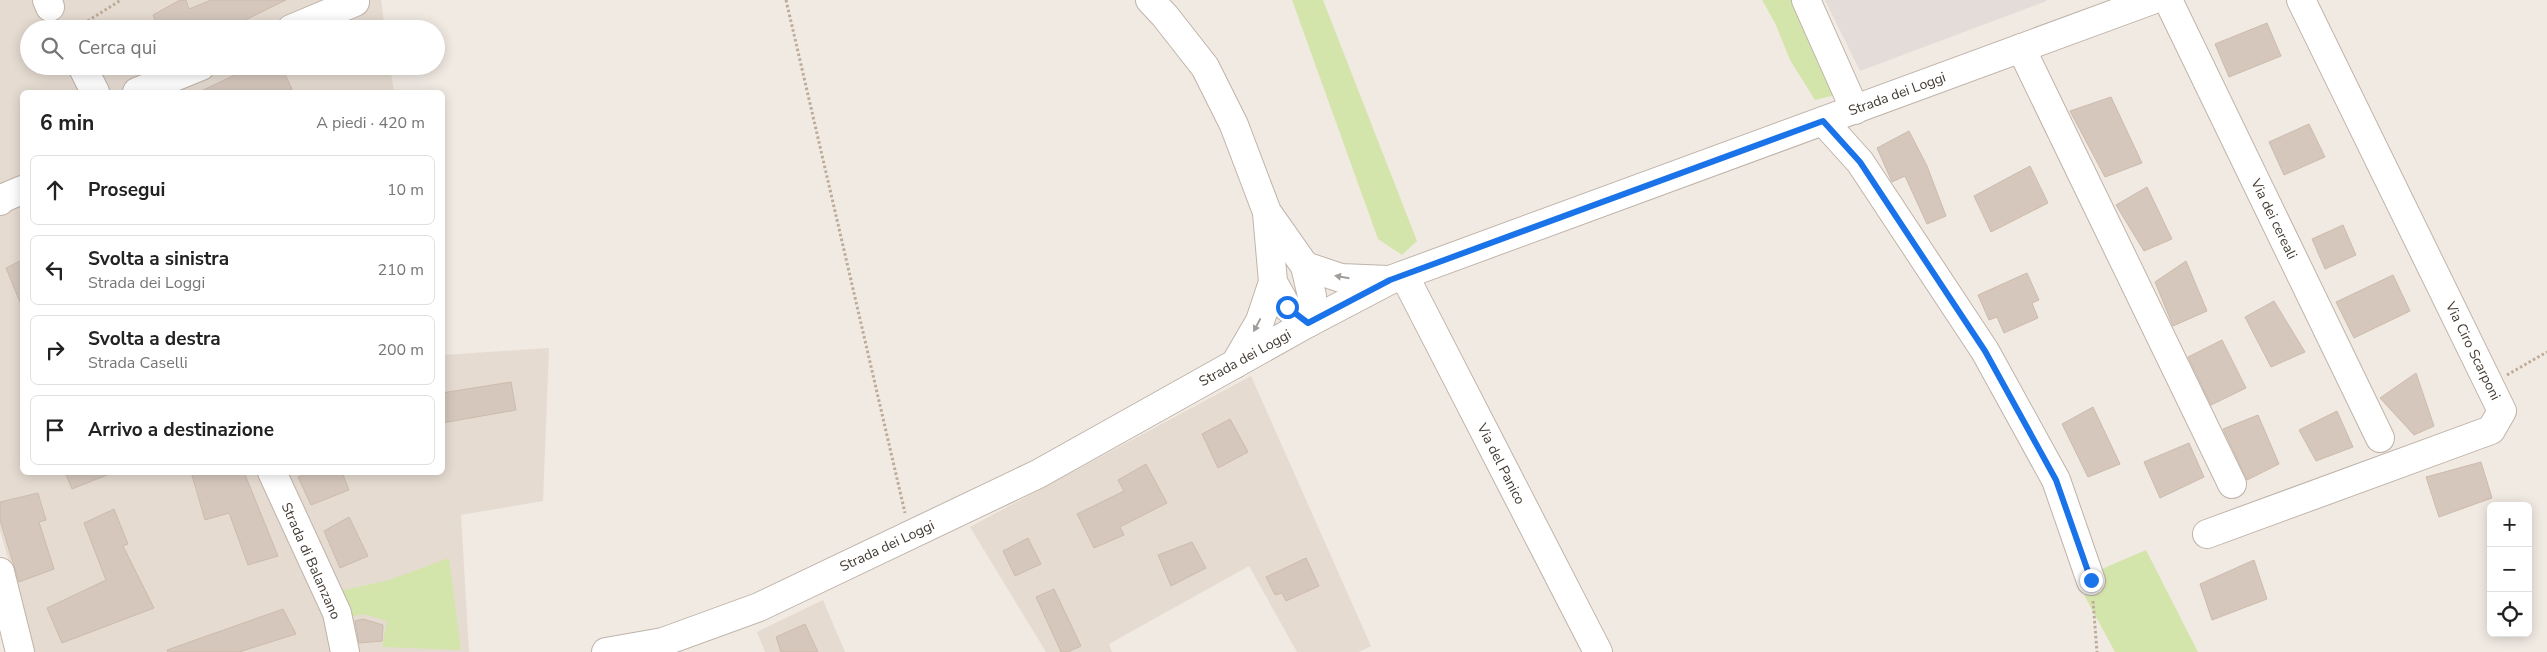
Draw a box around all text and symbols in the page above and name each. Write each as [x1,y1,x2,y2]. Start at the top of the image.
search box [20,20,445,75]
icon: search [38,34,66,62]
text: Cerca qui [78,35,157,61]
street label: Strada dei Loggi [1846,68,1948,120]
text: 6 min [40,109,94,137]
text: A piedi · 420 m [316,112,425,134]
street label: Via dei cereali [2246,175,2302,262]
icon: ahead [41,176,69,204]
text: Prosegui [88,177,165,203]
text: 10 m [387,179,424,201]
text: Svolta a sinistra [88,246,229,272]
icon: left [41,256,69,284]
text: 210 m [377,259,424,281]
text: Strada dei Loggi [88,272,205,294]
one-way arrow [1333,272,1349,280]
route start [1276,296,1299,319]
street label: Via Ciro Scarponi [2440,298,2505,403]
one-way arrow [1253,318,1261,332]
street label: Strada dei Loggi [1196,325,1294,391]
text: Svolta a destra [88,326,221,352]
icon: right [41,336,69,364]
text: 200 m [377,339,424,361]
text: Strada Caselli [88,352,188,374]
icon: arrive [41,416,69,444]
text: Arrivo a destinazione [88,417,274,443]
street label: Via del Panico [1472,419,1530,508]
street label: Strada di Balanzano [277,500,345,623]
map controls [2487,502,2532,637]
button: + [2487,502,2532,547]
street label: Strada dei Loggi [837,516,937,576]
button: − [2487,547,2532,592]
route end [2080,569,2103,592]
button: locate [2487,592,2532,637]

